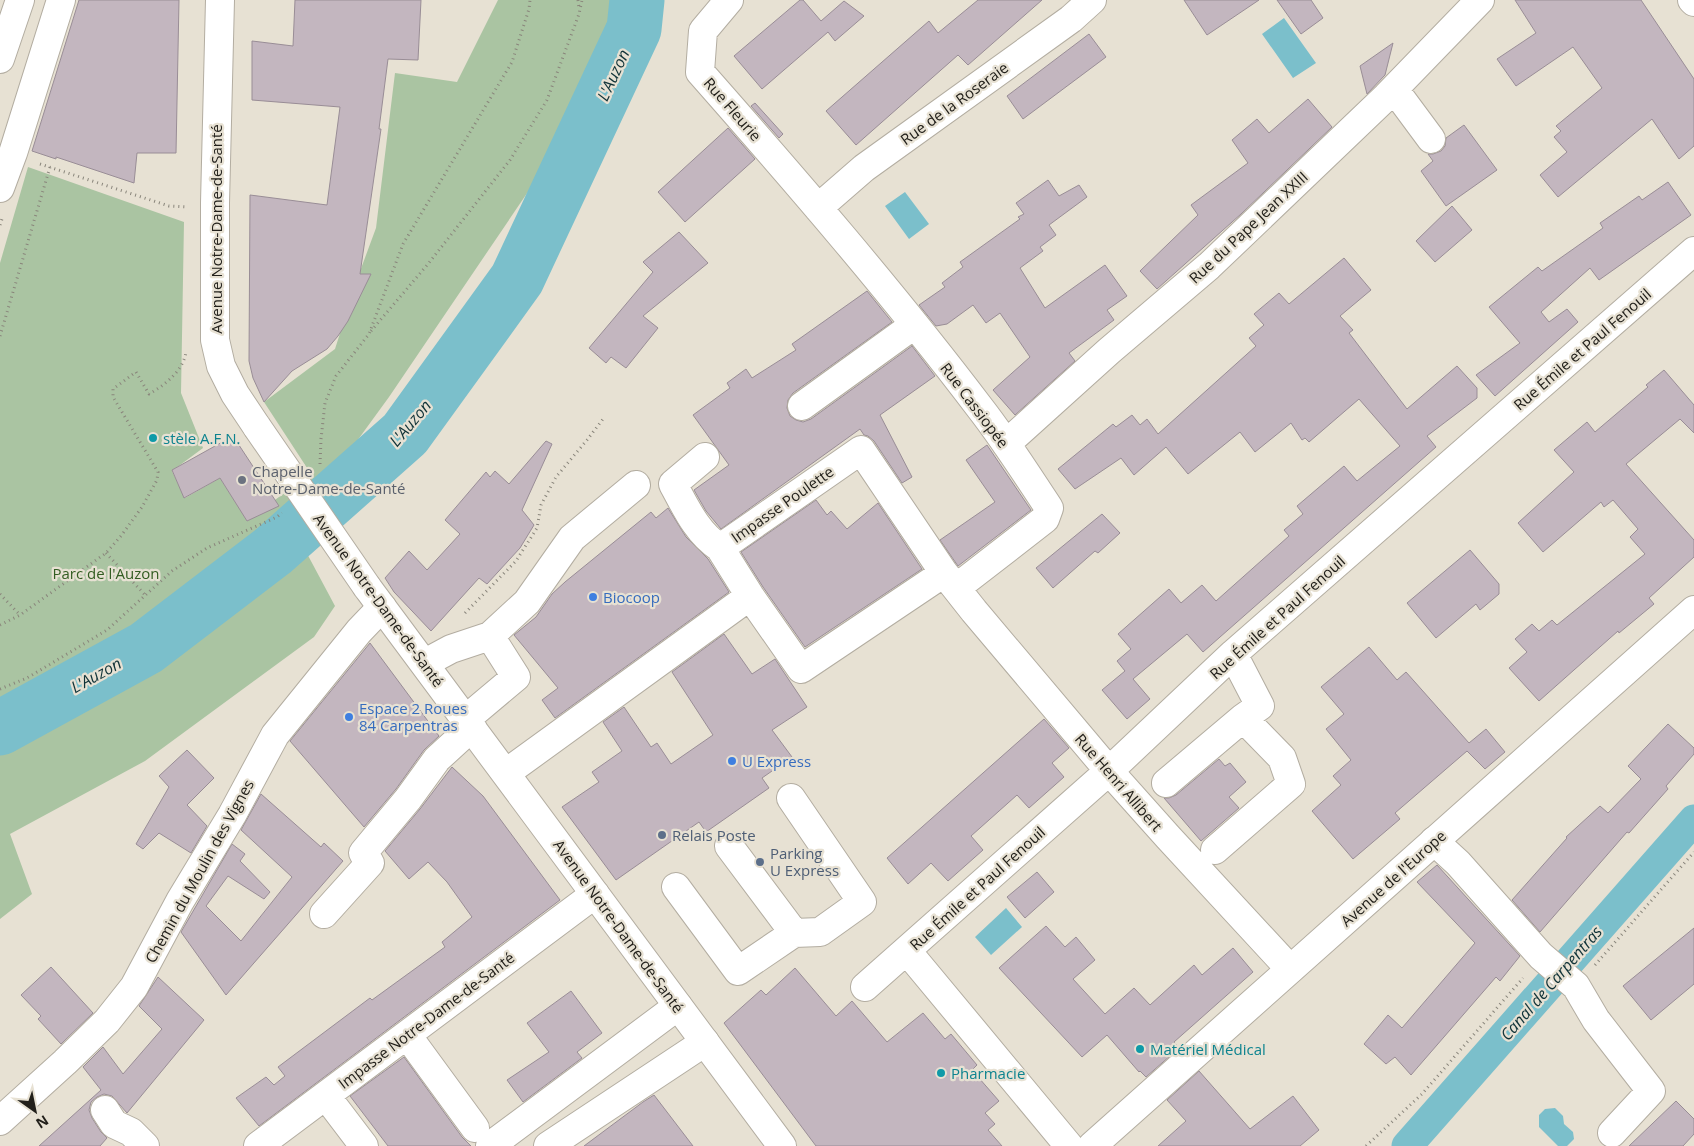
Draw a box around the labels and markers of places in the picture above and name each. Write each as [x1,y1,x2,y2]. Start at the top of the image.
place label: stèle A.F.N. [163,428,240,448]
marker: stèle A.F.N. [147,432,159,444]
place label: Chapelle Notre-Dame-de-Santé [252,461,405,498]
marker: Chapelle Notre-Dame-de-Santé [236,474,248,486]
place label: Biocoop [603,587,660,607]
marker: Biocoop [587,591,599,603]
place label: Espace 2 Roues 84 Carpentras [359,698,467,735]
marker: Espace 2 Roues 84 Carpentras [343,711,355,723]
place label: U Express [742,751,811,771]
marker: U Express [726,755,738,767]
place label: Relais Poste [672,825,756,845]
marker: Relais Poste [656,829,668,841]
place label: Parking U Express [770,843,839,880]
marker: Parking U Express [754,856,766,868]
place label: Matériel Médical [1150,1039,1266,1059]
marker: Matériel Médical [1134,1043,1146,1055]
place label: Pharmacie [951,1063,1025,1083]
marker: Pharmacie [935,1067,947,1079]

